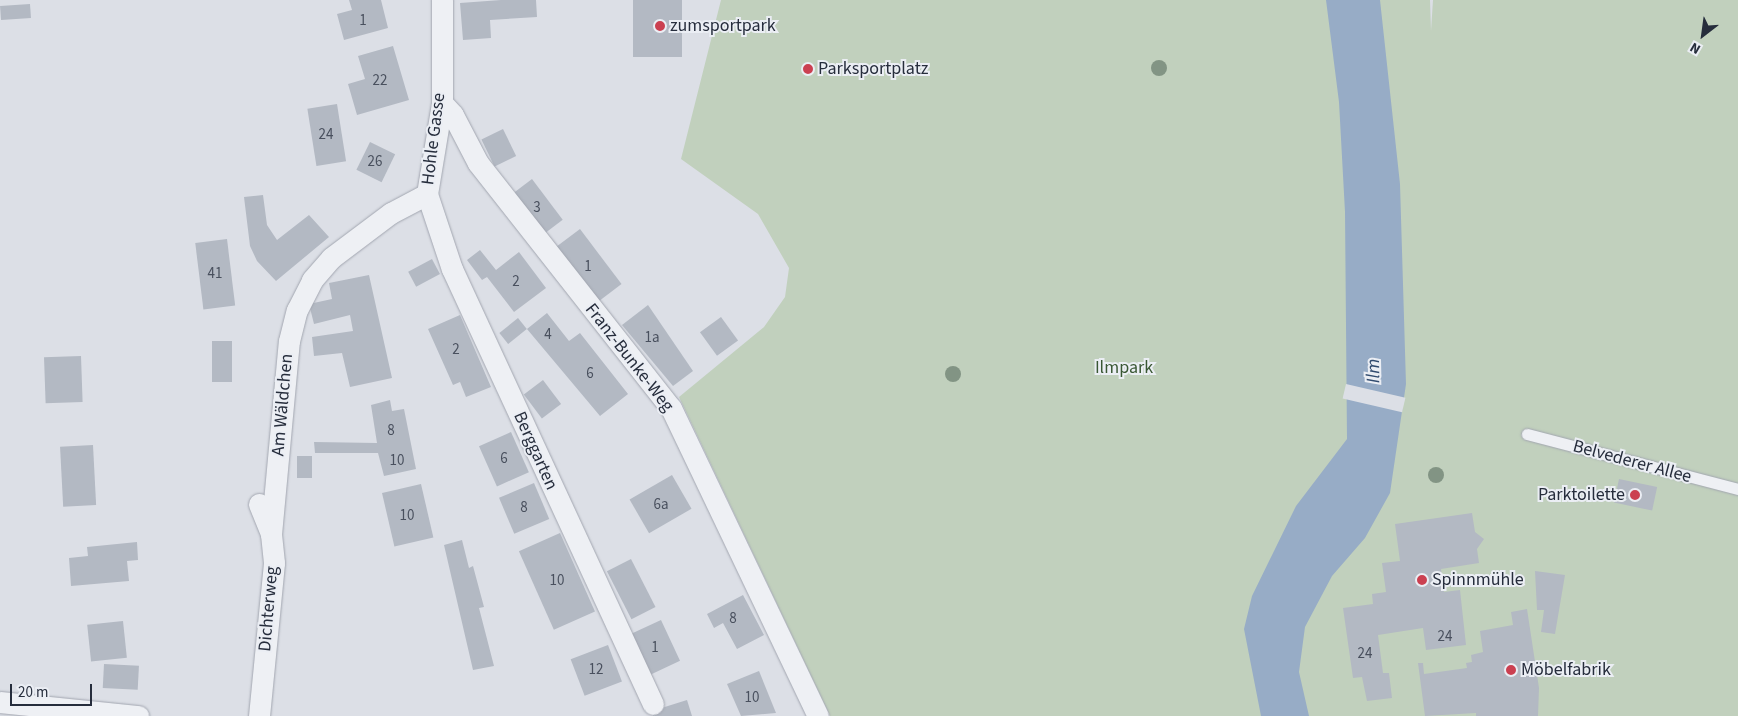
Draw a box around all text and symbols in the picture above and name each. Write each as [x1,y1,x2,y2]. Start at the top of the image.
north arrow [1678,10,1728,60]
house number: 1 [359,12,367,30]
place label: zumsportpark [670,15,776,37]
marker: zumsportpark [654,20,666,32]
text: N [1686,37,1705,59]
place label: Parksportplatz [818,58,928,80]
marker: Parksportplatz [802,63,814,75]
house number: 22 [373,72,387,90]
street label: Hohle Gasse [418,92,450,186]
house number: 24 [319,126,333,144]
house number: 26 [368,153,382,171]
house number: 3 [533,199,541,217]
house number: 1 [584,258,592,276]
house number: 41 [208,265,222,283]
house number: 2 [512,273,520,291]
street label: Franz-Bunke-Weg [580,300,678,416]
house number: 4 [544,326,552,344]
house number: 1a [644,329,660,347]
house number: 2 [452,341,460,359]
street label: Am Wäldchen [268,353,298,457]
park label: Ilmpark [1095,357,1153,379]
water label: Ilm [1362,358,1386,384]
house number: 6 [586,365,594,383]
street label: Berggarten [508,409,562,493]
house number: 8 [387,422,395,440]
street label: Belvederer Allee [1570,436,1694,488]
house number: 6 [500,450,508,468]
house number: 10 [390,452,404,470]
place label: Parktoilette [1538,484,1625,506]
marker: Parktoilette [1629,489,1641,501]
house number: 6a [653,496,669,514]
house number: 8 [520,499,528,517]
house number: 10 [400,507,414,525]
street label: Dichterweg [255,565,283,653]
place label: Spinnmühle [1432,569,1524,591]
house number: 10 [550,572,564,590]
marker: Spinnmühle [1416,574,1428,586]
house number: 8 [729,610,737,628]
house number: 24 [1438,628,1452,646]
house number: 1 [651,639,659,657]
house number: 24 [1358,645,1372,663]
place label: Möbelfabrik [1521,659,1611,681]
house number: 12 [589,661,603,679]
marker: Möbelfabrik [1505,664,1517,676]
scale bar [12,674,95,706]
text: 20 m [18,682,48,703]
house number: 10 [745,689,759,707]

